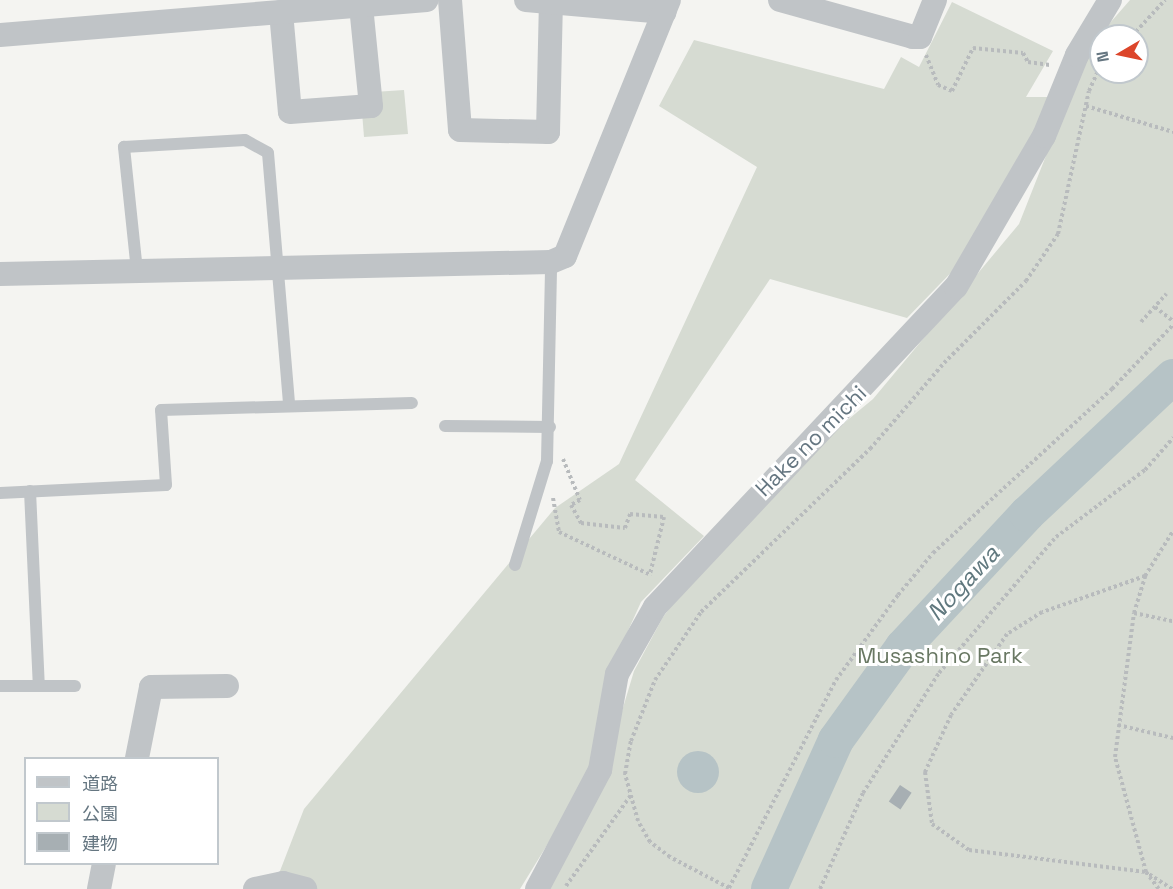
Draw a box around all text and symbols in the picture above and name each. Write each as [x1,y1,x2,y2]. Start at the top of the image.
north arrow [1089,24,1149,84]
text: N [1091,50,1114,64]
street label: Hake no michi [750,380,872,502]
water label: Nogawa [921,539,1005,627]
park label: Musashino Park [857,643,1023,669]
legend [24,757,219,865]
text: 道路 [82,772,118,795]
text: 公園 [82,802,118,825]
text: 建物 [82,832,118,855]

